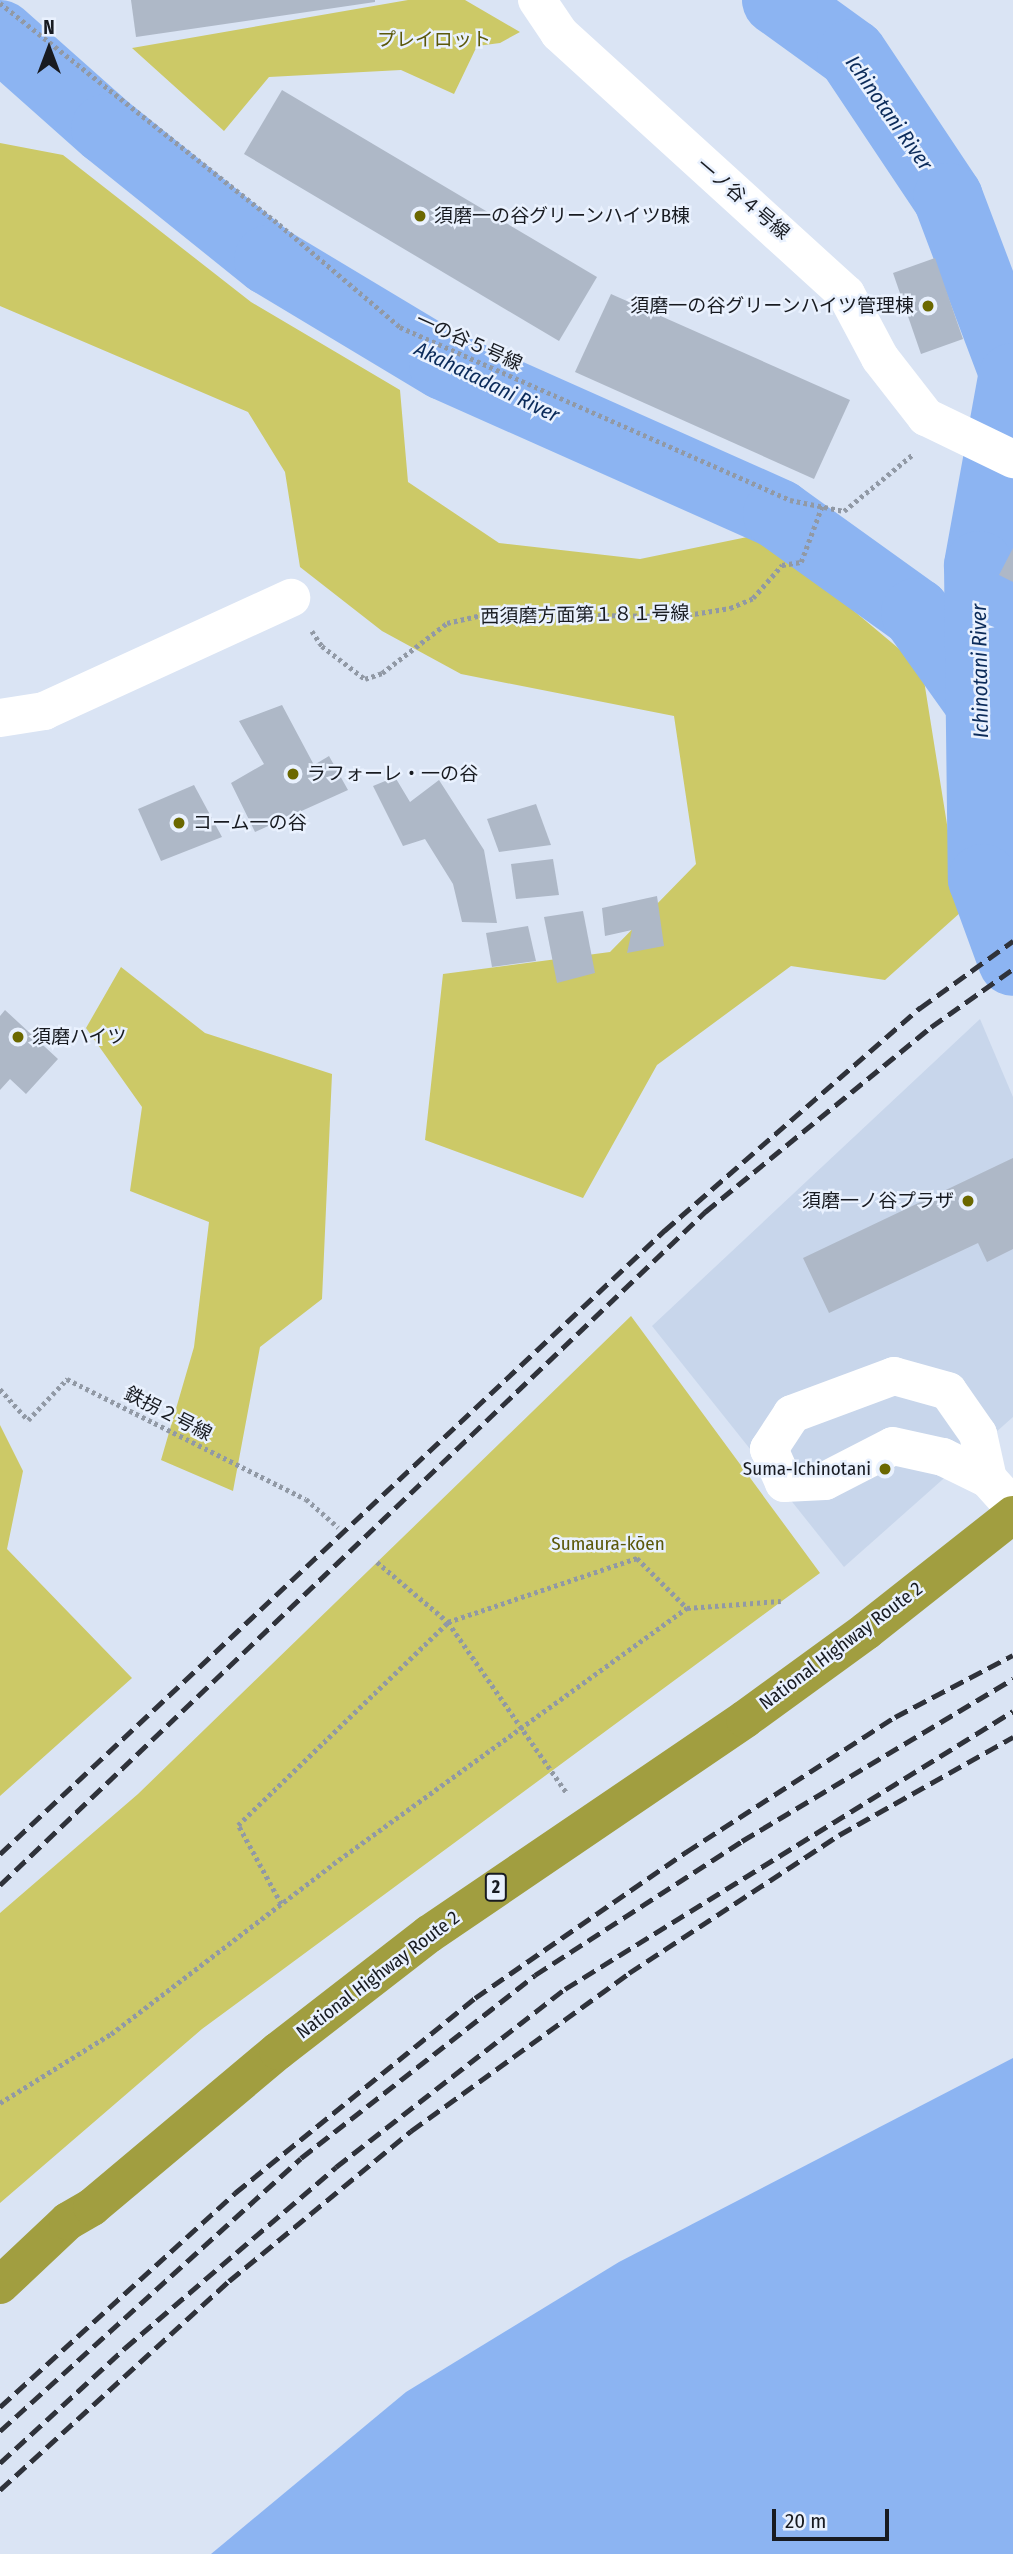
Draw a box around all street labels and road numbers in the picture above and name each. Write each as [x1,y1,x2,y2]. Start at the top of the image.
street label: 一ノ谷４号線 [692,154,794,244]
street label: 一の谷５号線 [412,308,526,376]
street label: 西須磨方面第１８１号線 [480,602,690,628]
street label: 鉄拐２号線 [121,1382,215,1446]
street label: National Highway Route 2 [755,1577,927,1715]
road number: 2 [484,1872,508,1901]
street label: National Highway Route 2 [292,1906,464,2044]

